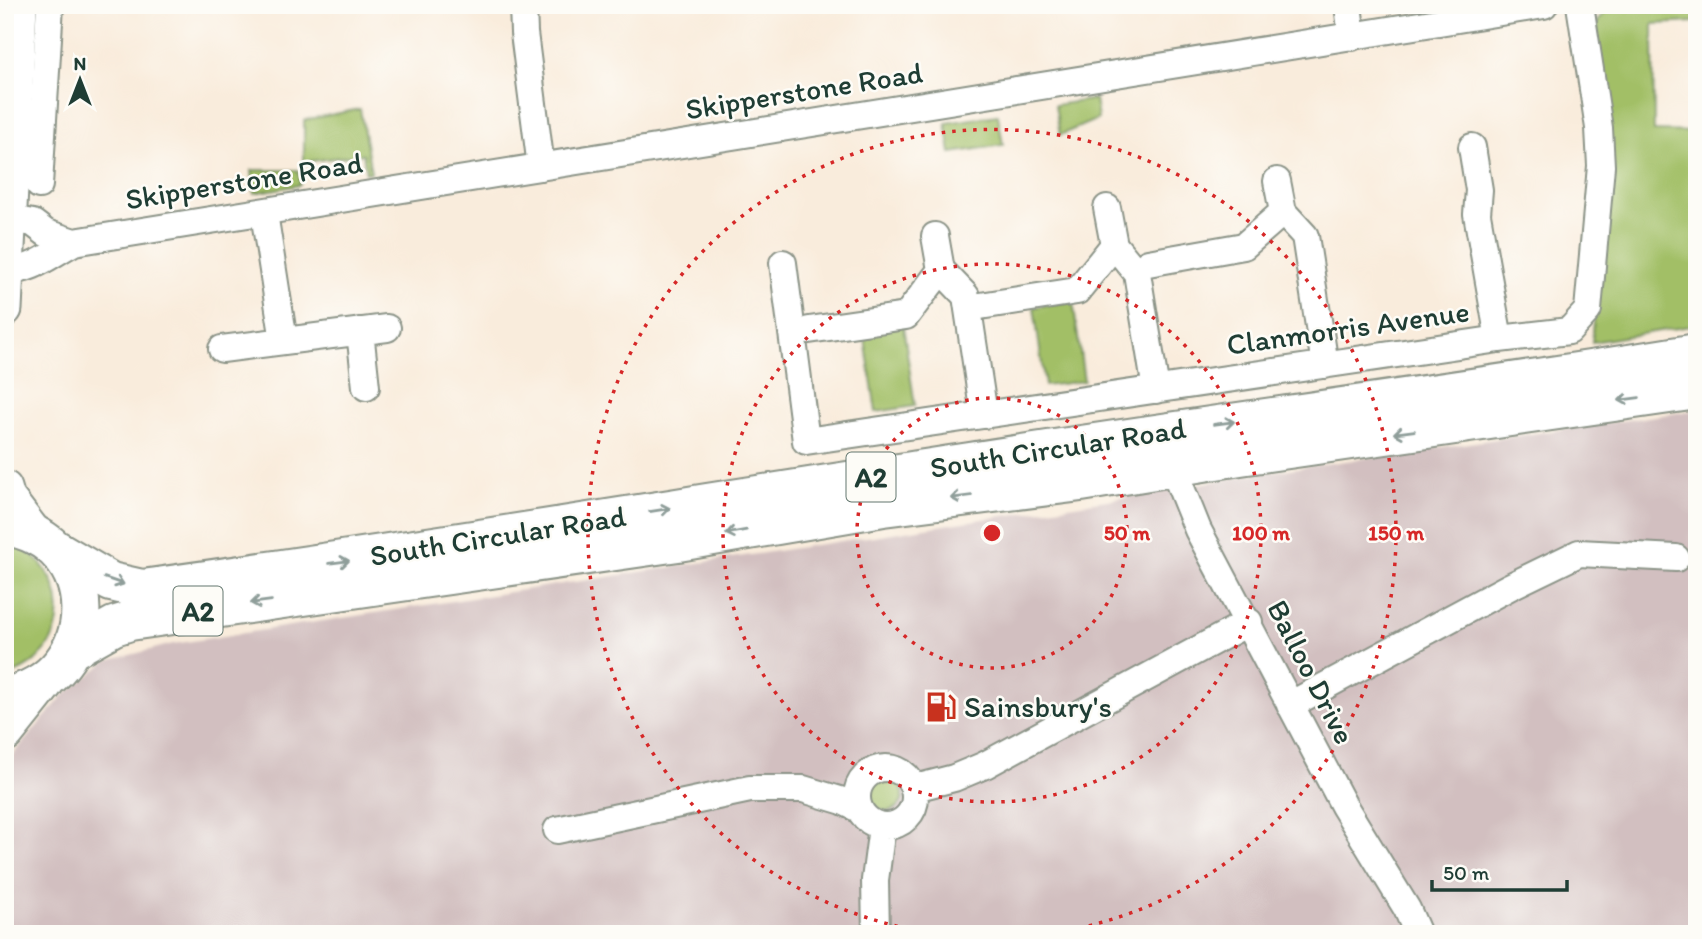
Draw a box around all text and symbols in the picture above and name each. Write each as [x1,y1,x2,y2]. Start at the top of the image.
north arrow [46,46,116,116]
text: N [74,52,86,75]
street label: Skipperstone Road [683,53,925,128]
street label: Skipperstone Road [123,143,365,218]
street label: Clanmorris Avenue [1224,292,1472,363]
one-way arrow [1618,393,1641,406]
street label: South Circular Road [927,409,1189,486]
one-way arrow [1212,417,1235,430]
one-way arrow [1393,426,1416,439]
road number: A2 [846,452,896,502]
one-way arrow [950,491,973,504]
street label: South Circular Road [367,497,629,574]
one-way arrow [648,503,671,516]
text: 50 m [1104,520,1151,545]
text: 100 m [1232,520,1290,545]
text: 150 m [1368,520,1424,545]
centre of rings [980,521,1004,545]
one-way arrow [725,526,748,539]
one-way arrow [327,555,349,568]
one-way arrow [103,576,124,588]
road number: A2 [174,586,222,636]
street label: Balloo Drive [1259,594,1364,750]
one-way arrow [250,596,273,609]
place label: Sainsbury's [964,688,1112,725]
fuel station icon: Sainsbury's [924,690,958,724]
scale bar [1432,848,1567,892]
text: 50 m [1443,860,1490,885]

